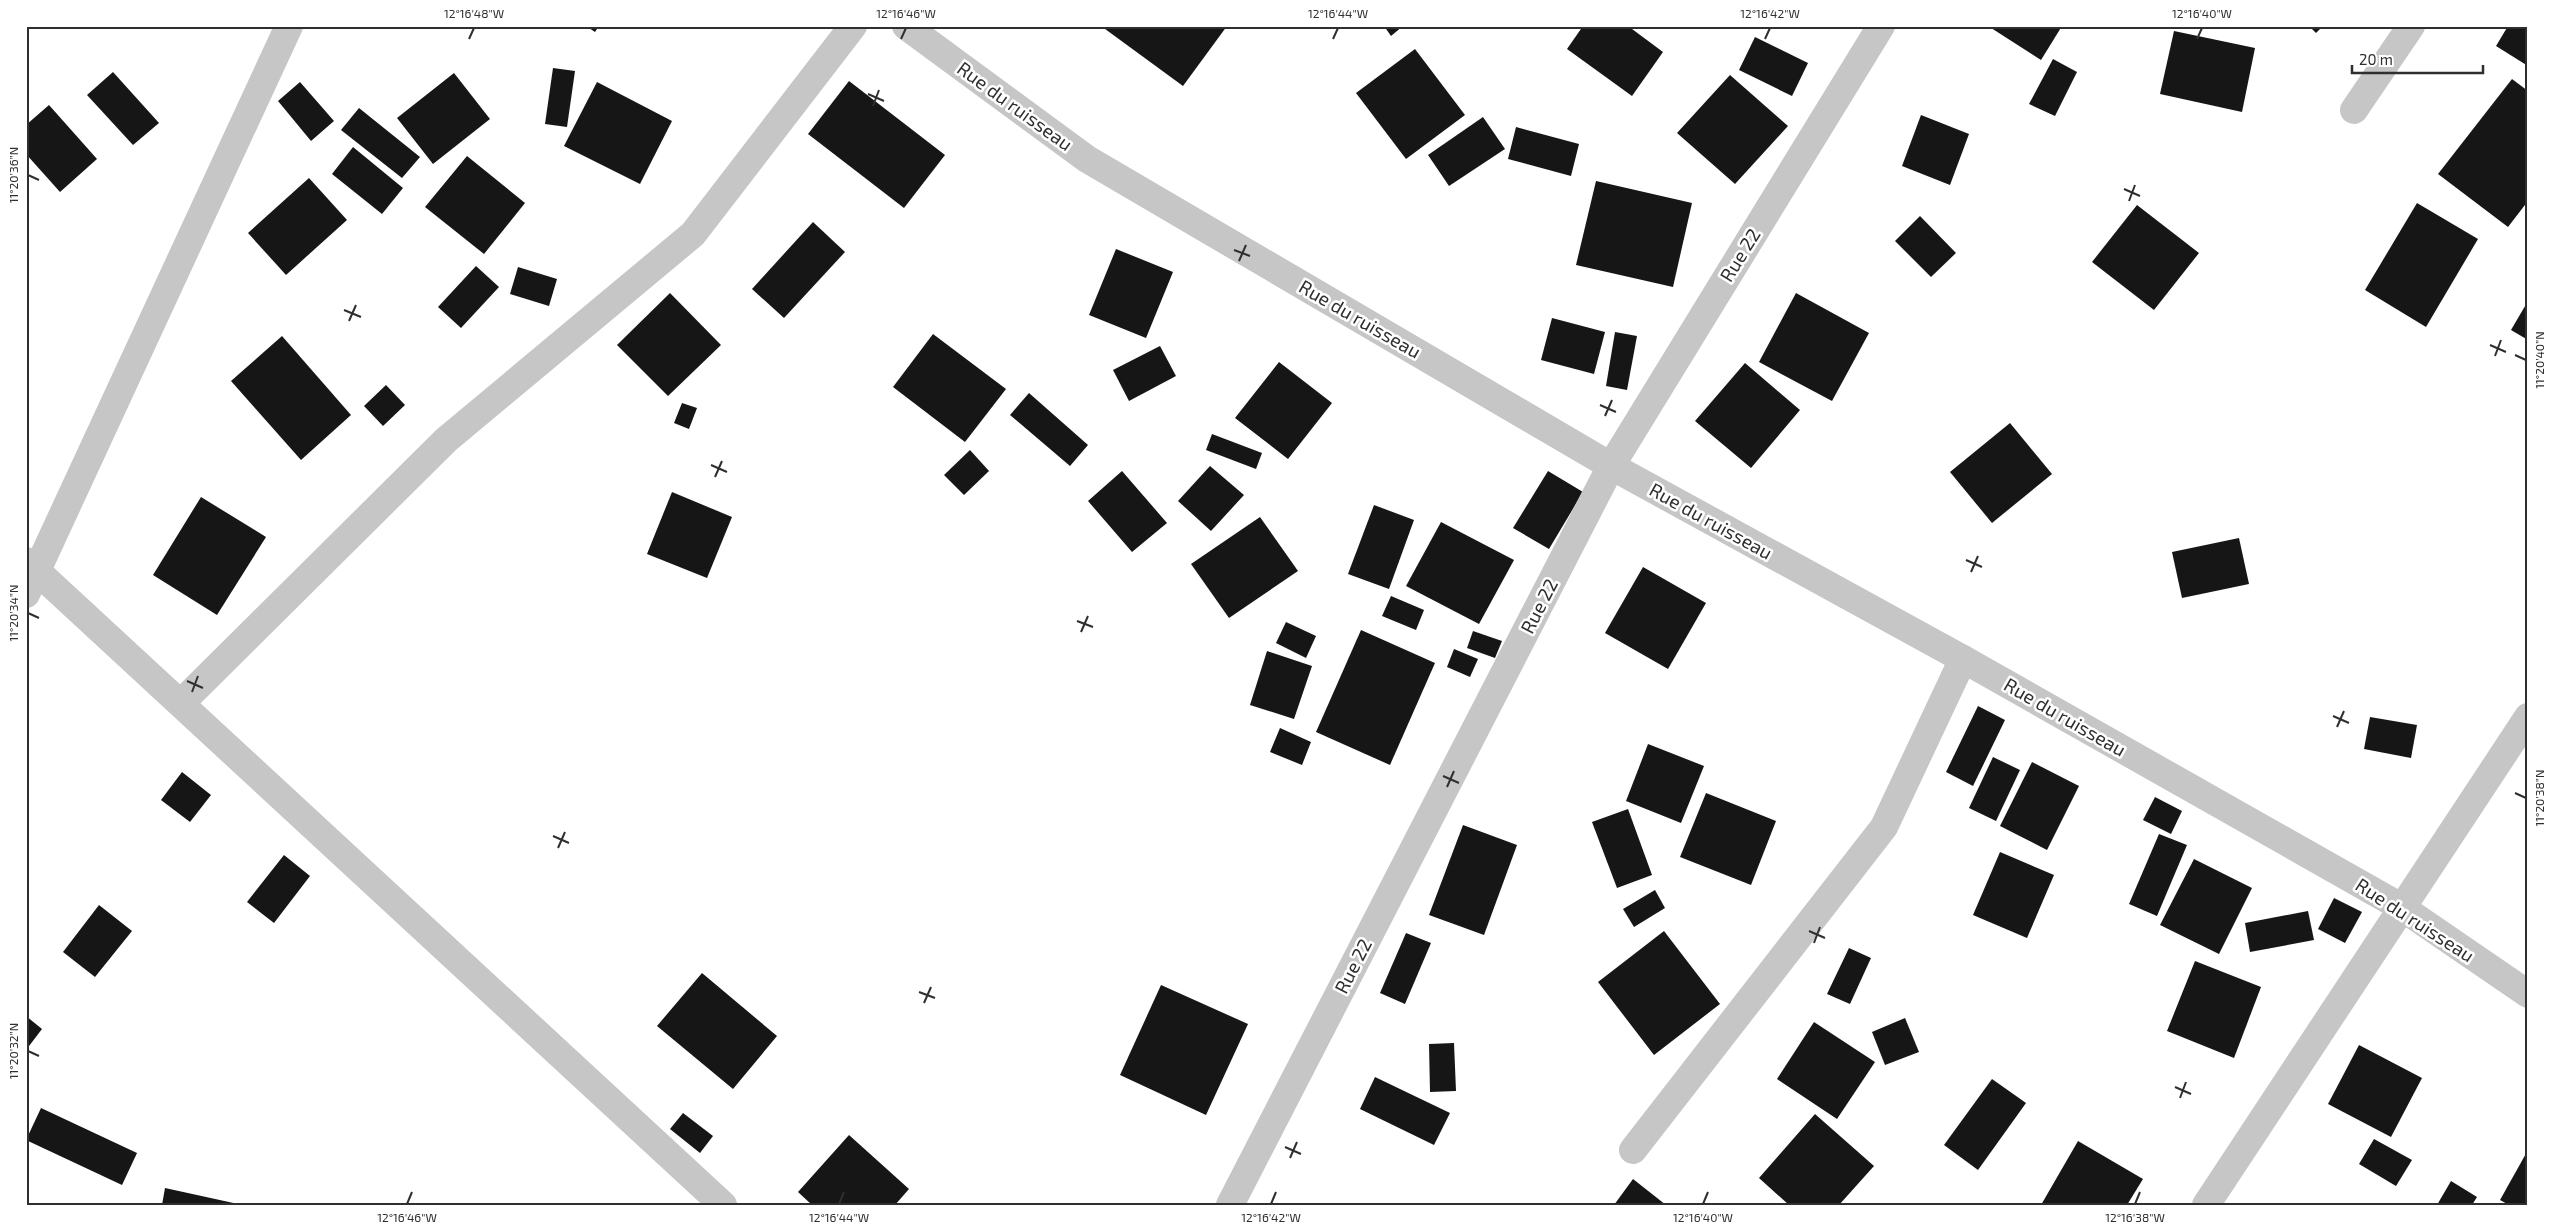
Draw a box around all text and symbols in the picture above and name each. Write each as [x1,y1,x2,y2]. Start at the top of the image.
text: 12°16'48"W [444,6,504,20]
text: 12°16'46"W [876,6,936,20]
text: 12°16'44"W [1308,6,1368,20]
text: 12°16'42"W [1740,6,1800,20]
text: 12°16'40"W [2172,6,2232,20]
scale bar [2352,42,2483,74]
text: 20 m [2359,50,2393,68]
street label: Rue du ruisseau [953,56,1077,155]
text: 11°20'36"N [6,147,20,203]
street label: Rue 22 [1714,224,1765,286]
street label: Rue du ruisseau [1295,274,1425,363]
text: 11°20'40"N [2532,331,2546,389]
street label: Rue du ruisseau [1646,477,1777,564]
street label: Rue 22 [1515,575,1562,637]
text: 11°20'34"N [6,584,20,642]
street label: Rue du ruisseau [2000,672,2130,761]
text: 11°20'38"N [2532,769,2546,827]
street label: Rue du ruisseau [2352,873,2479,967]
street label: Rue 22 [1329,935,1376,997]
text: 11°20'32"N [6,1023,20,1079]
text: 12°16'46"W [377,1210,437,1224]
text: 12°16'44"W [809,1210,869,1224]
text: 12°16'42"W [1241,1210,1301,1224]
text: 12°16'40"W [1673,1210,1733,1224]
text: 12°16'38"W [2105,1210,2165,1224]

